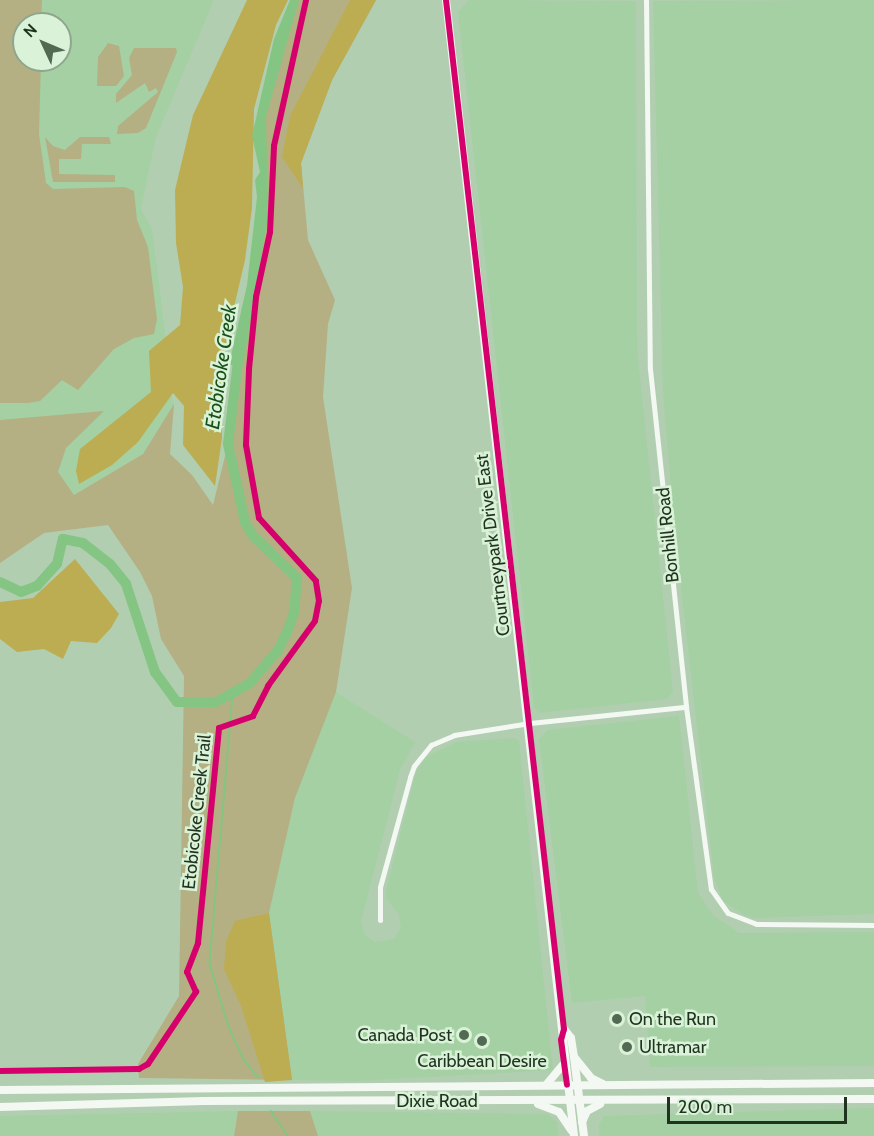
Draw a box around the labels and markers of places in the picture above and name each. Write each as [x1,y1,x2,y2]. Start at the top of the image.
place label: On the Run [629,1008,716,1030]
marker: On the Run [610,1012,624,1026]
place label: Canada Post [357,1024,452,1046]
marker: Canada Post [457,1028,471,1042]
marker: Caribbean Desire [475,1034,489,1048]
place label: Ultramar [639,1036,706,1058]
marker: Ultramar [620,1040,634,1054]
place label: Caribbean Desire [417,1050,547,1072]

